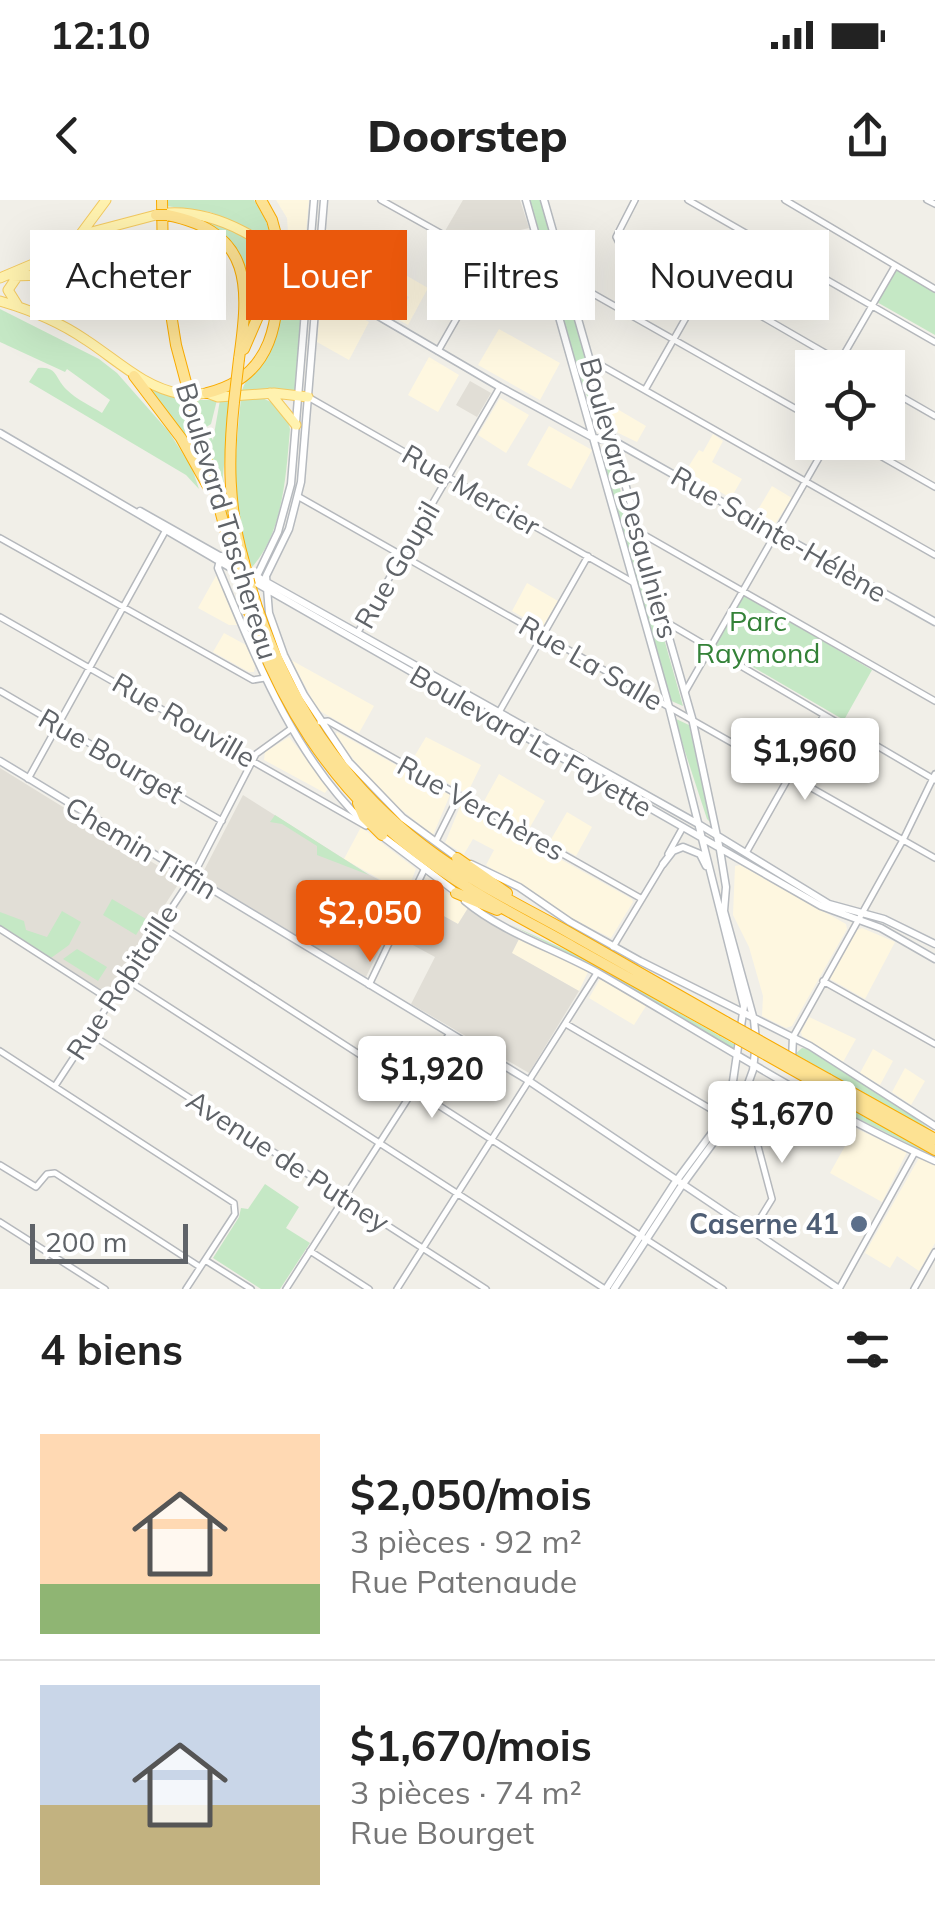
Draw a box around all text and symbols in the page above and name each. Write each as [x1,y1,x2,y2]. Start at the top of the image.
text: 12:10 [50,11,151,59]
text: Doorstep [367,107,568,163]
icon: back [40,108,95,163]
icon: share [840,108,895,163]
chip: Acheter [30,230,226,320]
chip: Louer [246,230,407,320]
chip: Filtres [427,230,595,320]
chip: Nouveau [615,230,829,320]
map controls [795,350,905,460]
button: locate [795,350,905,460]
street label: Boulevard Desaulniers [573,354,686,642]
street label: Boulevard Taschereau [169,378,286,663]
street label: Rue Mercier [396,436,547,543]
street label: Rue Sainte-Hélène [665,458,893,609]
street label: Rue Goupil [346,495,447,634]
park label: Parc Raymond [696,603,820,670]
street label: Rue La Salle [513,607,669,718]
street label: Boulevard La Fayette [404,657,659,824]
street label: Rue Rouville [106,665,262,775]
street label: Rue Bourget [33,700,190,811]
pin: $1,960 [724,718,886,803]
text: $1,960 [753,730,857,770]
street label: Rue Verchères [392,747,571,868]
street label: Chemin Tiffin [59,789,223,907]
pin: $2,050 [289,880,451,965]
text: $2,050 [318,892,422,932]
street label: Rue Robitaille [58,897,185,1066]
pin: $1,920 [351,1036,513,1121]
text: $1,920 [380,1048,484,1088]
pin: $1,670 [701,1081,863,1166]
street label: Avenue de Putney [180,1082,396,1239]
text: $1,670 [730,1093,834,1133]
place label: Caserne 41 [689,1206,839,1241]
marker: Caserne 41 [848,1213,870,1235]
scale bar [30,1219,188,1264]
text: 200 m [45,1224,127,1259]
icon: filters [840,1322,895,1377]
text: 4 biens [40,1323,183,1376]
text: $2,050/mois [350,1468,592,1521]
icon: home [120,1474,240,1594]
text: 3 pièces · 92 m² [350,1521,582,1561]
text: Rue Patenaude [350,1561,577,1601]
text: $1,670/mois [350,1719,592,1772]
icon: home [120,1725,240,1845]
text: 3 pièces · 74 m² [350,1772,582,1812]
text: Rue Bourget [350,1812,534,1852]

